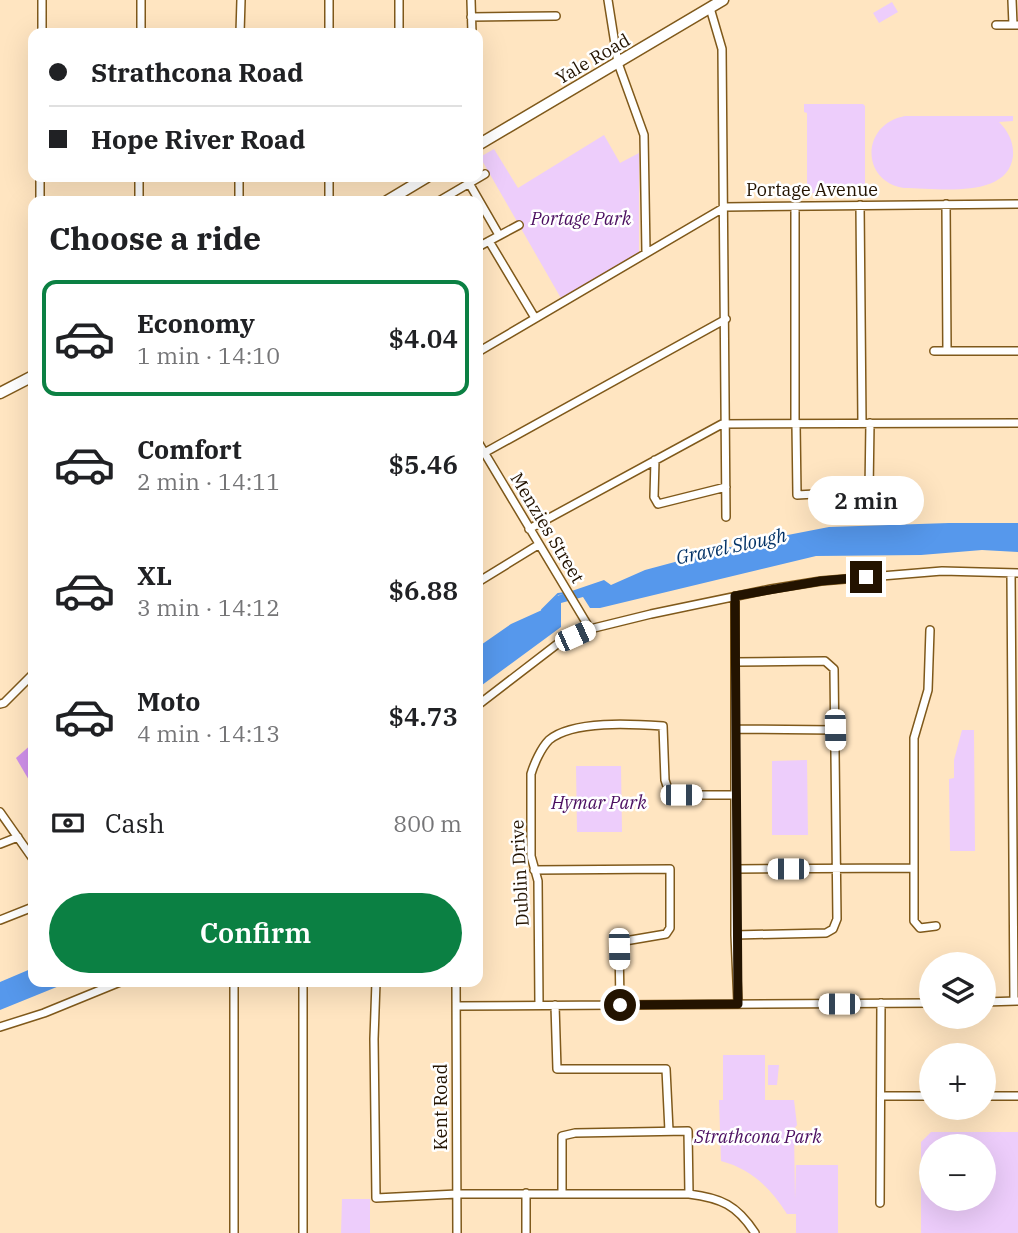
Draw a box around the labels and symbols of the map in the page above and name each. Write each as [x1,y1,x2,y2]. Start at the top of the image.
street label: Yale Road [551,28,634,89]
street label: Portage Avenue [746,178,878,201]
park label: Portage Park [530,207,632,230]
street label: Menzies Street [505,468,589,587]
callout: 2 min [808,476,924,524]
water label: Gravel Slough [673,522,789,569]
route end [850,561,882,593]
car [552,618,599,654]
car [825,709,846,751]
car [661,785,703,806]
park label: Hymar Park [550,791,647,814]
street label: Dublin Drive [505,819,534,927]
car [768,859,810,880]
car [609,928,630,970]
route start [604,989,636,1021]
car [819,994,861,1015]
street label: Kent Road [429,1064,452,1150]
park label: Strathcona Park [693,1125,822,1148]

